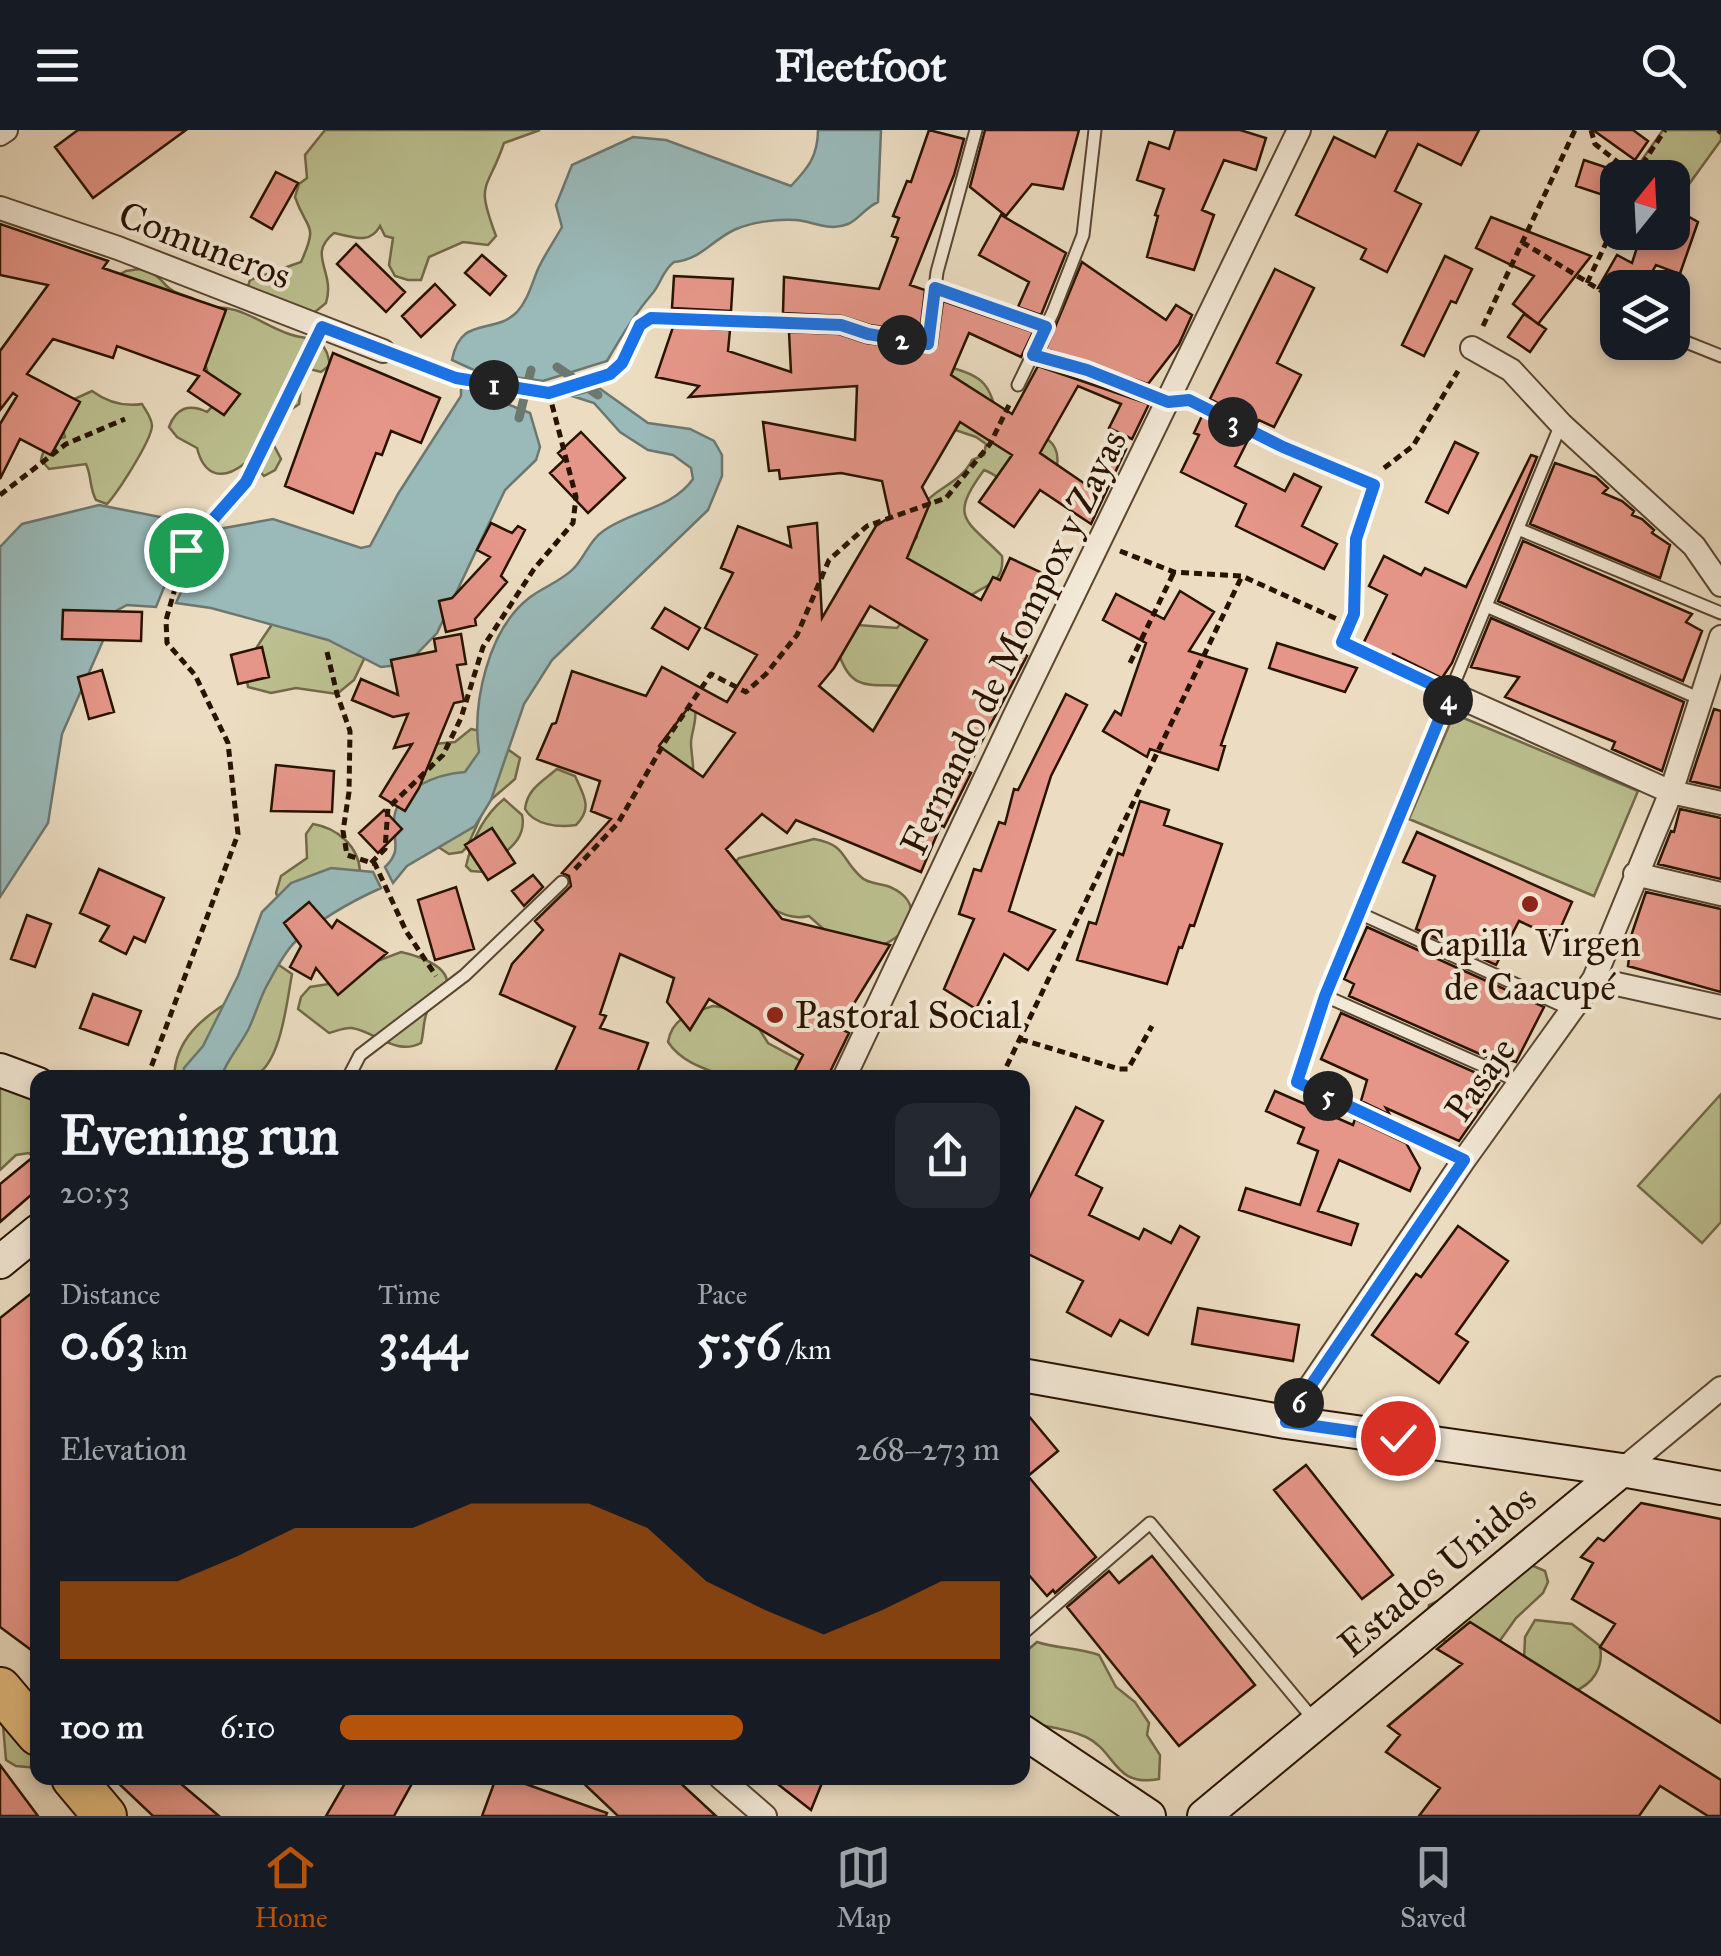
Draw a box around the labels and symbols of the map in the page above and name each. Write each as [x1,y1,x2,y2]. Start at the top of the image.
north arrow [1600,160,1690,250]
street label: Comuneros [112,191,298,299]
pin: 2 [877,315,927,365]
pin: 1 [469,360,519,410]
pin: 3 [1208,397,1258,447]
street label: Fernando de Mompox y Zayas [890,422,1136,862]
pin [144,508,229,593]
pin: 4 [1423,675,1473,725]
marker: Capilla Virgen de Caacupé [1519,893,1541,915]
place label: Capilla Virgen de Caacupé [1419,920,1641,1010]
place label: Pastoral Social [795,992,1022,1038]
marker: Pastoral Social [764,1004,786,1026]
street label: Pasaje [1435,1028,1525,1130]
pin: 5 [1303,1071,1353,1121]
pin: 6 [1274,1378,1324,1428]
pin [1356,1396,1441,1481]
street label: Estados Unidos [1329,1475,1545,1667]

